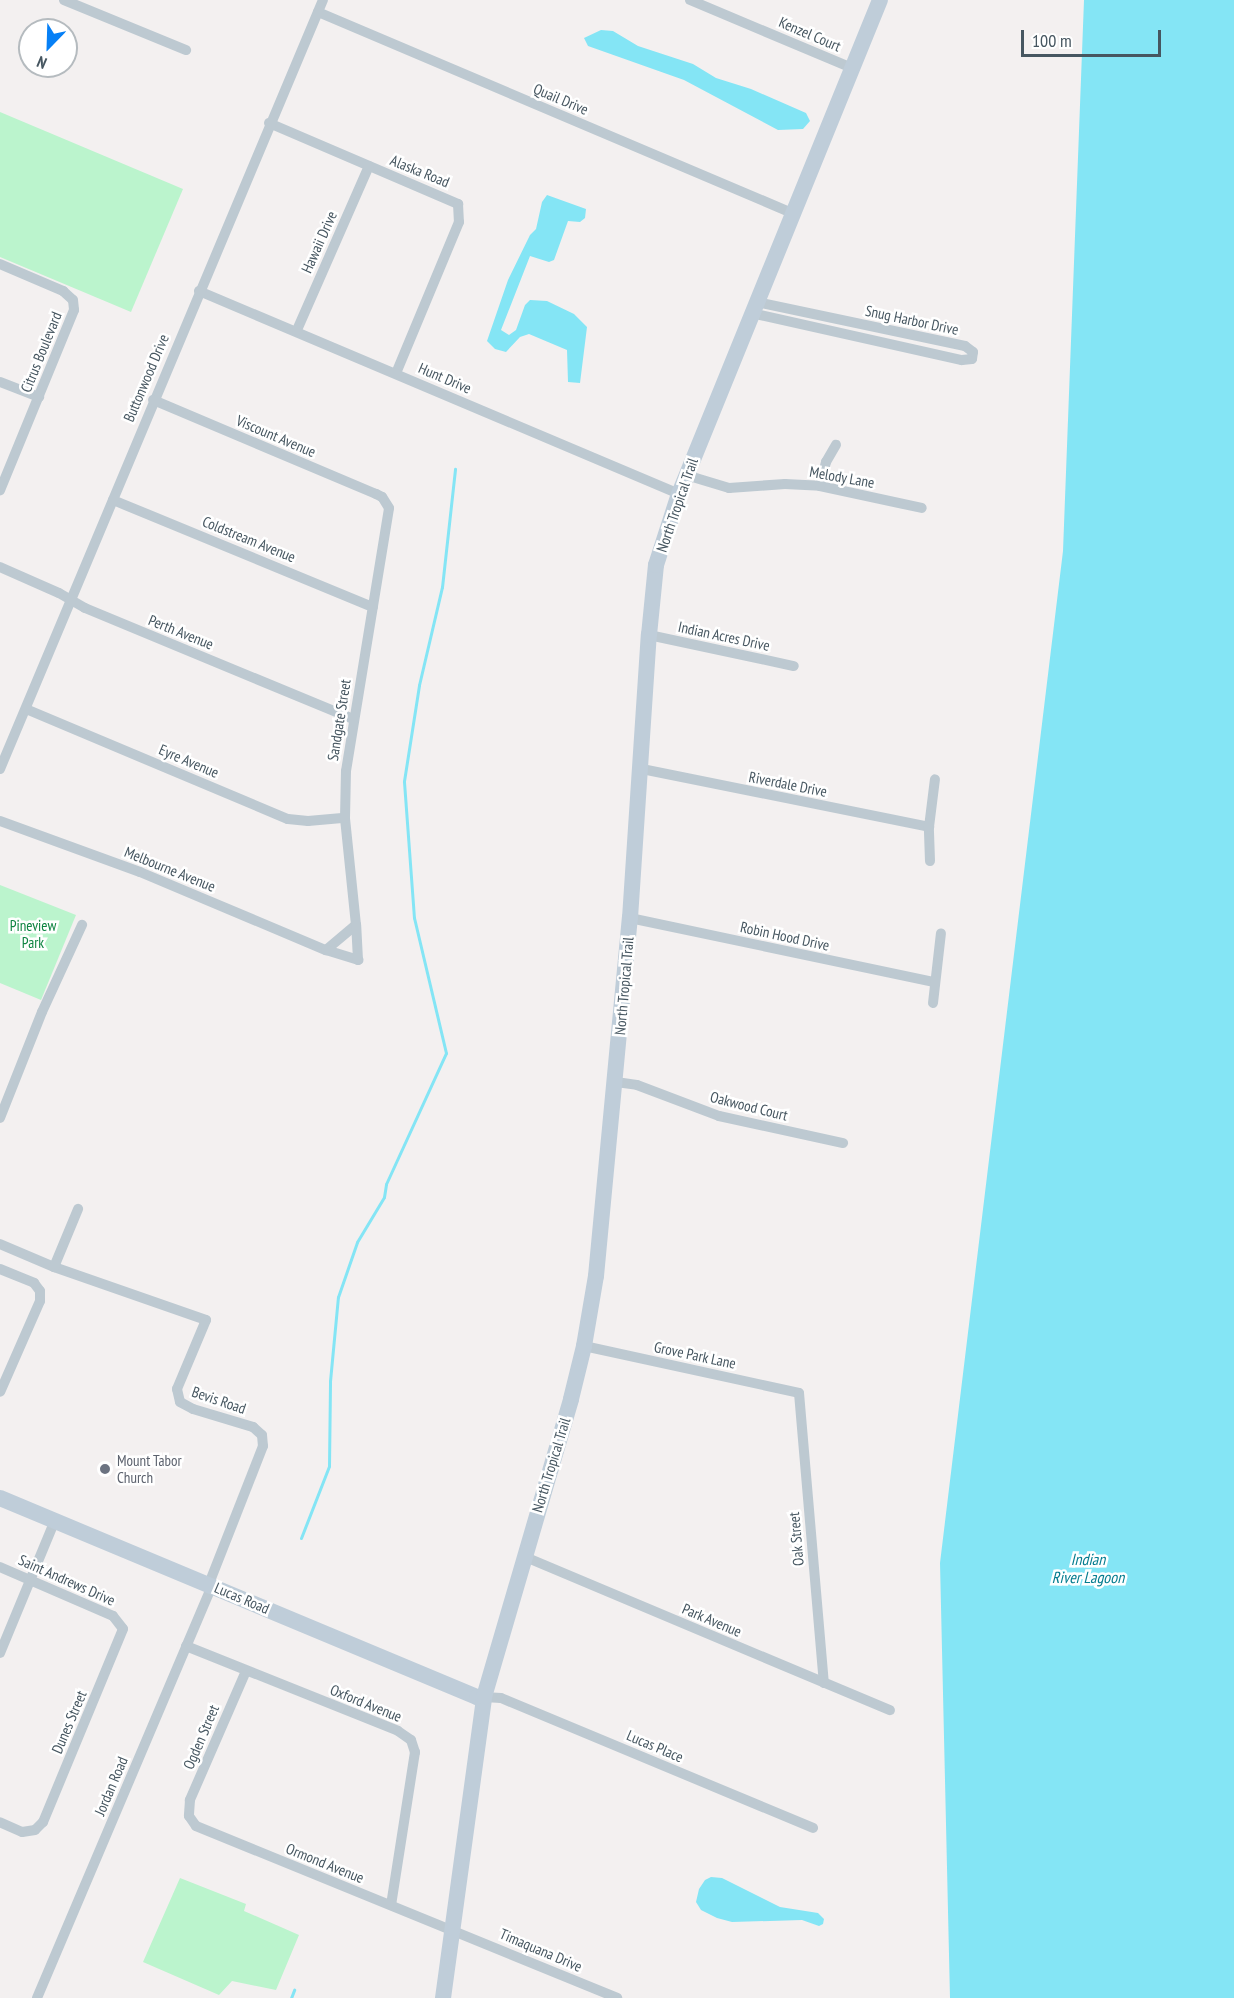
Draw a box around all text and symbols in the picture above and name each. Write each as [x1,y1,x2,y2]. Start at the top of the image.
street label: Kenzel Court [776,13,844,55]
north arrow [18,18,78,78]
scale bar [1024,18,1164,56]
text: 100 m [1032,29,1072,52]
text: N [34,52,50,74]
street label: Quail Drive [531,79,591,119]
street label: Alaska Road [388,151,452,191]
street label: Hawaii Drive [297,208,341,276]
street label: Snug Harbor Drive [864,301,960,339]
street label: Citrus Boulevard [17,309,65,395]
street label: Buttonwood Drive [119,332,173,424]
street label: Hunt Drive [416,359,474,397]
street label: Viscount Avenue [233,411,319,461]
street label: North Tropical Trail [652,455,702,555]
street label: Melody Lane [808,462,876,492]
street label: Coldstream Avenue [200,512,298,566]
street label: Perth Avenue [146,611,216,653]
street label: Indian Acres Drive [676,617,772,655]
street label: Sandgate Street [324,678,354,762]
street label: Eyre Avenue [156,740,222,782]
street label: Riverdale Drive [747,768,829,800]
street label: Melbourne Avenue [122,843,218,895]
park label: Pineview Park [10,916,56,951]
street label: Robin Hood Drive [739,918,831,954]
street label: North Tropical Trail [611,936,637,1036]
street label: Oakwood Court [708,1088,790,1124]
street label: Grove Park Lane [652,1338,738,1372]
street label: Bevis Road [190,1382,248,1418]
street label: North Tropical Trail [528,1415,574,1515]
place label: Mount Tabor Church [117,1451,182,1486]
marker: Mount Tabor Church [98,1462,112,1476]
street label: Oak Street [785,1511,807,1567]
water label: Indian River Lagoon [1052,1549,1124,1587]
street label: Saint Andrews Drive [16,1551,118,1609]
street label: Lucas Road [212,1578,272,1618]
street label: Park Avenue [679,1599,745,1641]
street label: Oxford Avenue [327,1680,405,1726]
street label: Dunes Street [48,1688,90,1756]
street label: Ogden Street [179,1702,223,1772]
street label: Lucas Place [624,1726,686,1766]
street label: Jordan Road [91,1754,131,1818]
street label: Ormond Avenue [283,1839,367,1887]
street label: Timaquana Drive [497,1925,585,1975]

